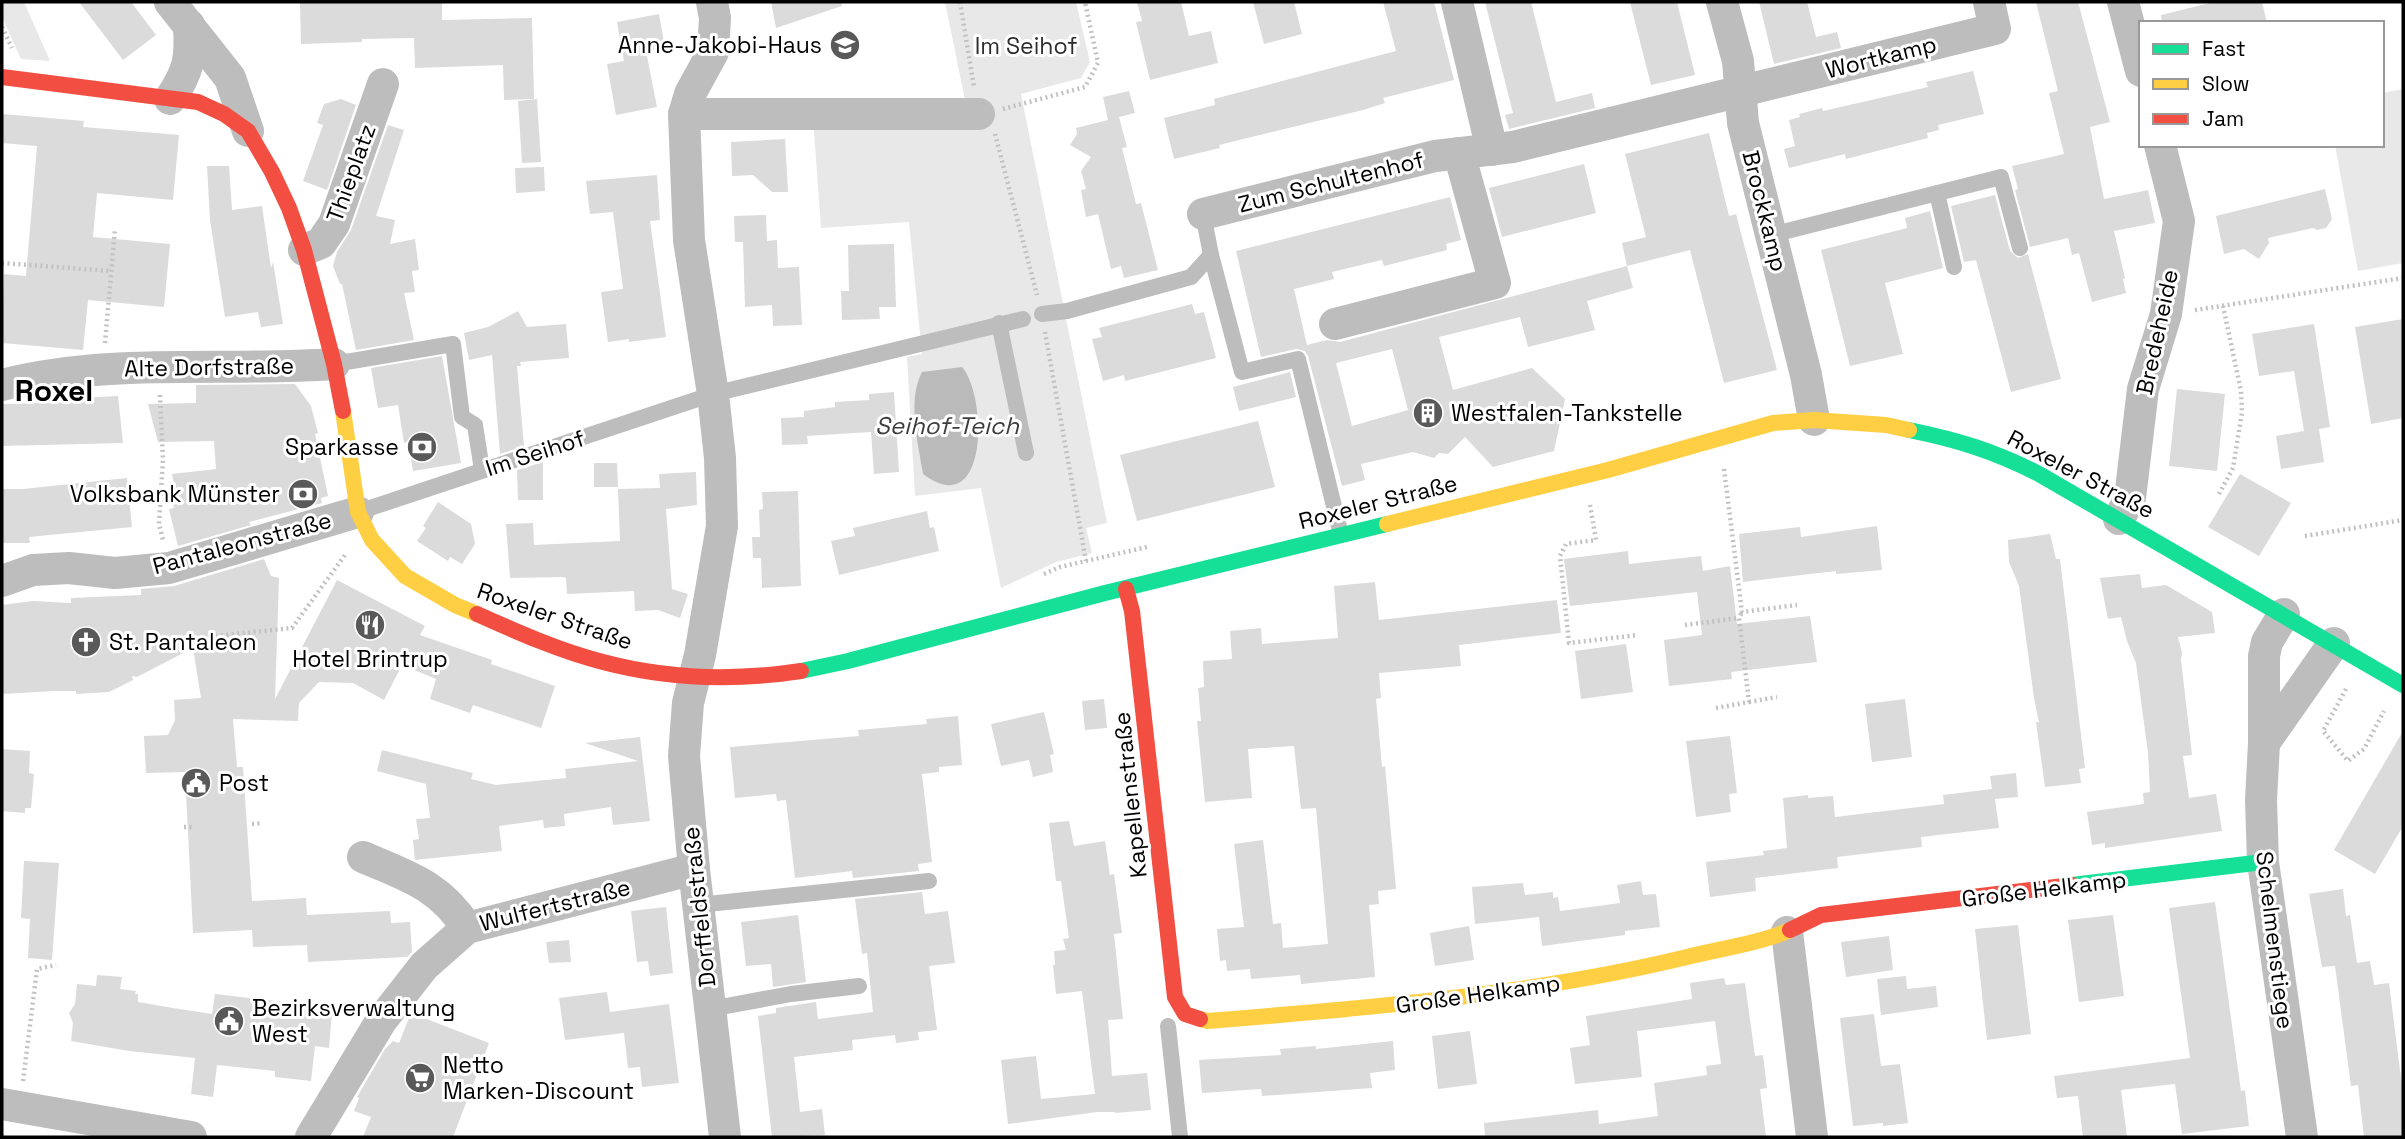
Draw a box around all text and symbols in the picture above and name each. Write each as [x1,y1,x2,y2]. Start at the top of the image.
legend [2139,21,2384,147]
school or university icon: Anne-Jakobi-Haus [828,28,862,62]
street label: Wortkamp [1822,29,1940,85]
place label: Anne-Jakobi-Haus [618,30,822,60]
park label: Im Seihof [975,31,1077,61]
text: Fast [2202,35,2246,62]
text: Slow [2202,70,2250,97]
text: Jam [2202,105,2244,132]
street label: Thieplatz [319,120,383,226]
street label: Zum Schultenhof [1235,144,1427,220]
street label: Brockkamp [1735,147,1795,275]
street label: Bredeheide [2129,267,2185,397]
street label: Alte Dorfstraße [124,351,294,383]
district label: Roxel [15,371,93,410]
building icon: Westfalen-Tankstelle [1411,396,1445,430]
place label: Westfalen-Tankstelle [1451,398,1683,428]
water label: Seihof-Teich [875,410,1020,441]
street label: Im Seihof [482,423,588,483]
street label: Roxeler Straße [2002,423,2160,525]
bank icon: Sparkasse [405,430,439,464]
place label: Sparkasse [285,432,399,462]
street label: Roxeler Straße [1296,468,1460,536]
bank icon: Volksbank Münster [286,477,320,511]
place label: Volksbank Münster [70,479,280,509]
street label: Pantaleonstraße [149,505,335,581]
street label: Roxeler Straße [473,575,637,657]
restaurant icon: Hotel Brintrup [353,608,387,642]
church icon: St. Pantaleon [69,625,103,659]
place label: St. Pantaleon [109,627,257,657]
place label: Hotel Brintrup [292,644,448,674]
street label: Kapellenstraße [1106,711,1154,879]
public building icon: Post [179,766,213,800]
place label: Post [219,768,269,798]
street label: Dorffeldstraße [676,825,722,989]
street label: Schelmenstiege [2249,849,2301,1031]
street label: Große Helkamp [1960,864,2128,914]
street label: Wulfertstraße [477,872,633,938]
street label: Große Helkamp [1394,968,1562,1020]
place label: Bezirksverwaltung West [252,993,455,1049]
public building icon: Bezirksverwaltung West [212,1004,246,1038]
place label: Netto Marken-Discount [443,1050,634,1106]
supermarket icon: Netto Marken-Discount [403,1061,437,1095]

